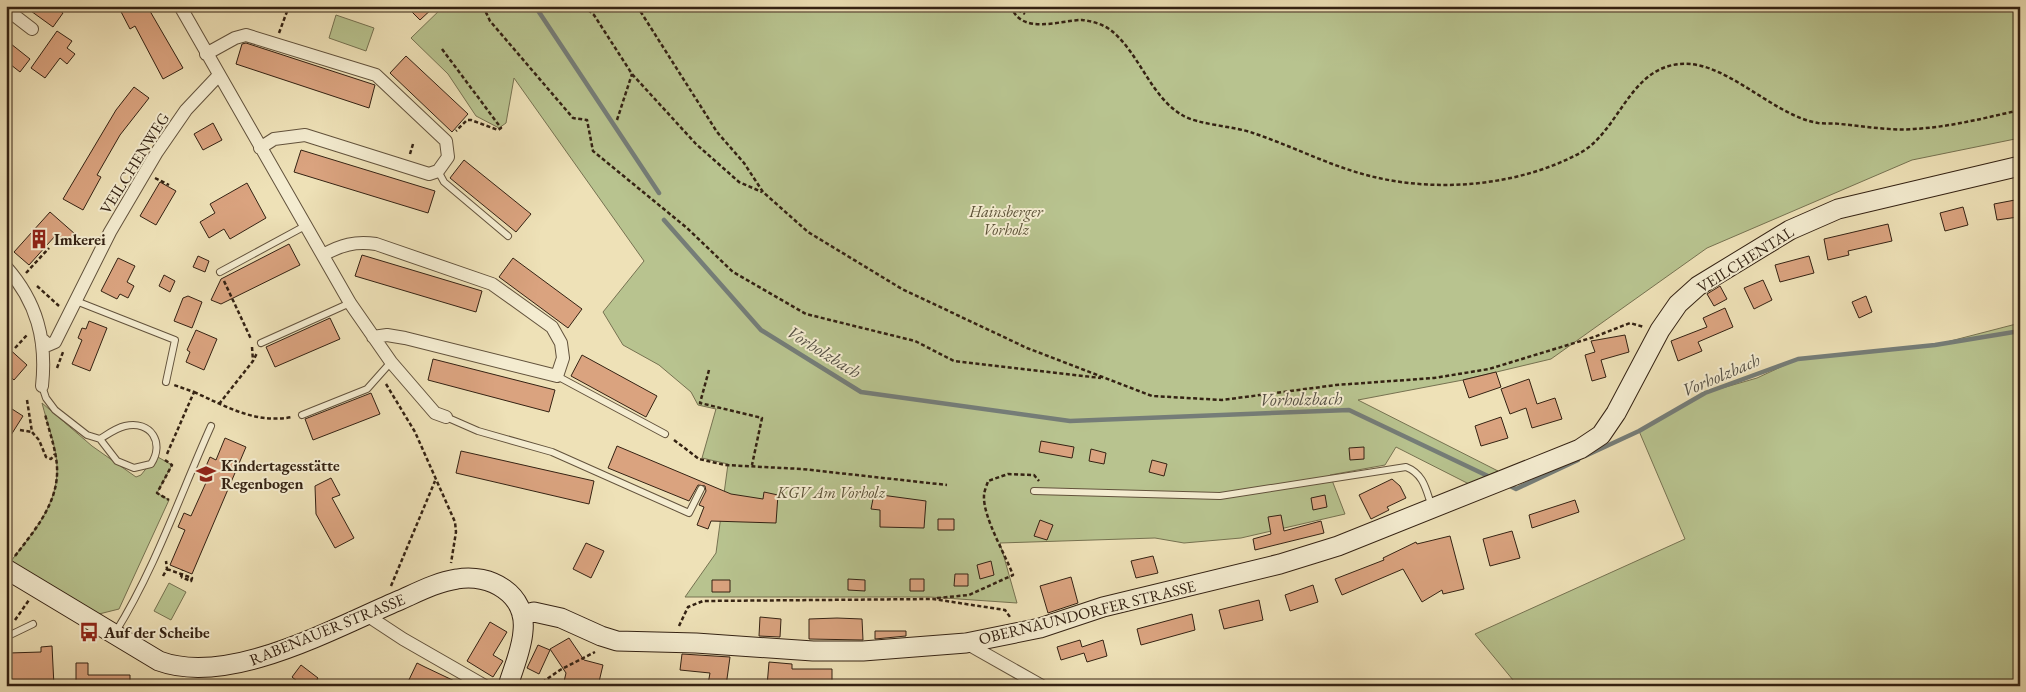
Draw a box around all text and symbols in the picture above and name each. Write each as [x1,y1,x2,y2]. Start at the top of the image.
street label: VEILCHENWEG [95,108,174,218]
park label: Hainsberger Vorholz [968,201,1044,240]
street label: VEILCHENTAL [1693,221,1798,298]
building icon: Imkerei [28,228,50,250]
place label: Imkerei [54,229,106,250]
water label: Vorholzbach [783,320,866,383]
water label: Vorholzbach [1678,348,1764,401]
water label: Vorholzbach [1259,386,1343,411]
place label: Kindertagesstätte Regenbogen [221,455,340,494]
school or university icon: Kindertagesstätte Regenbogen [195,463,217,485]
park label: KGV Am Vorholz [776,482,886,503]
street label: OBERNAUNDORFER STRASSE [976,575,1198,650]
street label: RABENAUER STRASSE [246,589,408,670]
bus stop icon: Auf der Scheibe [78,621,100,643]
place label: Auf der Scheibe [103,622,210,643]

